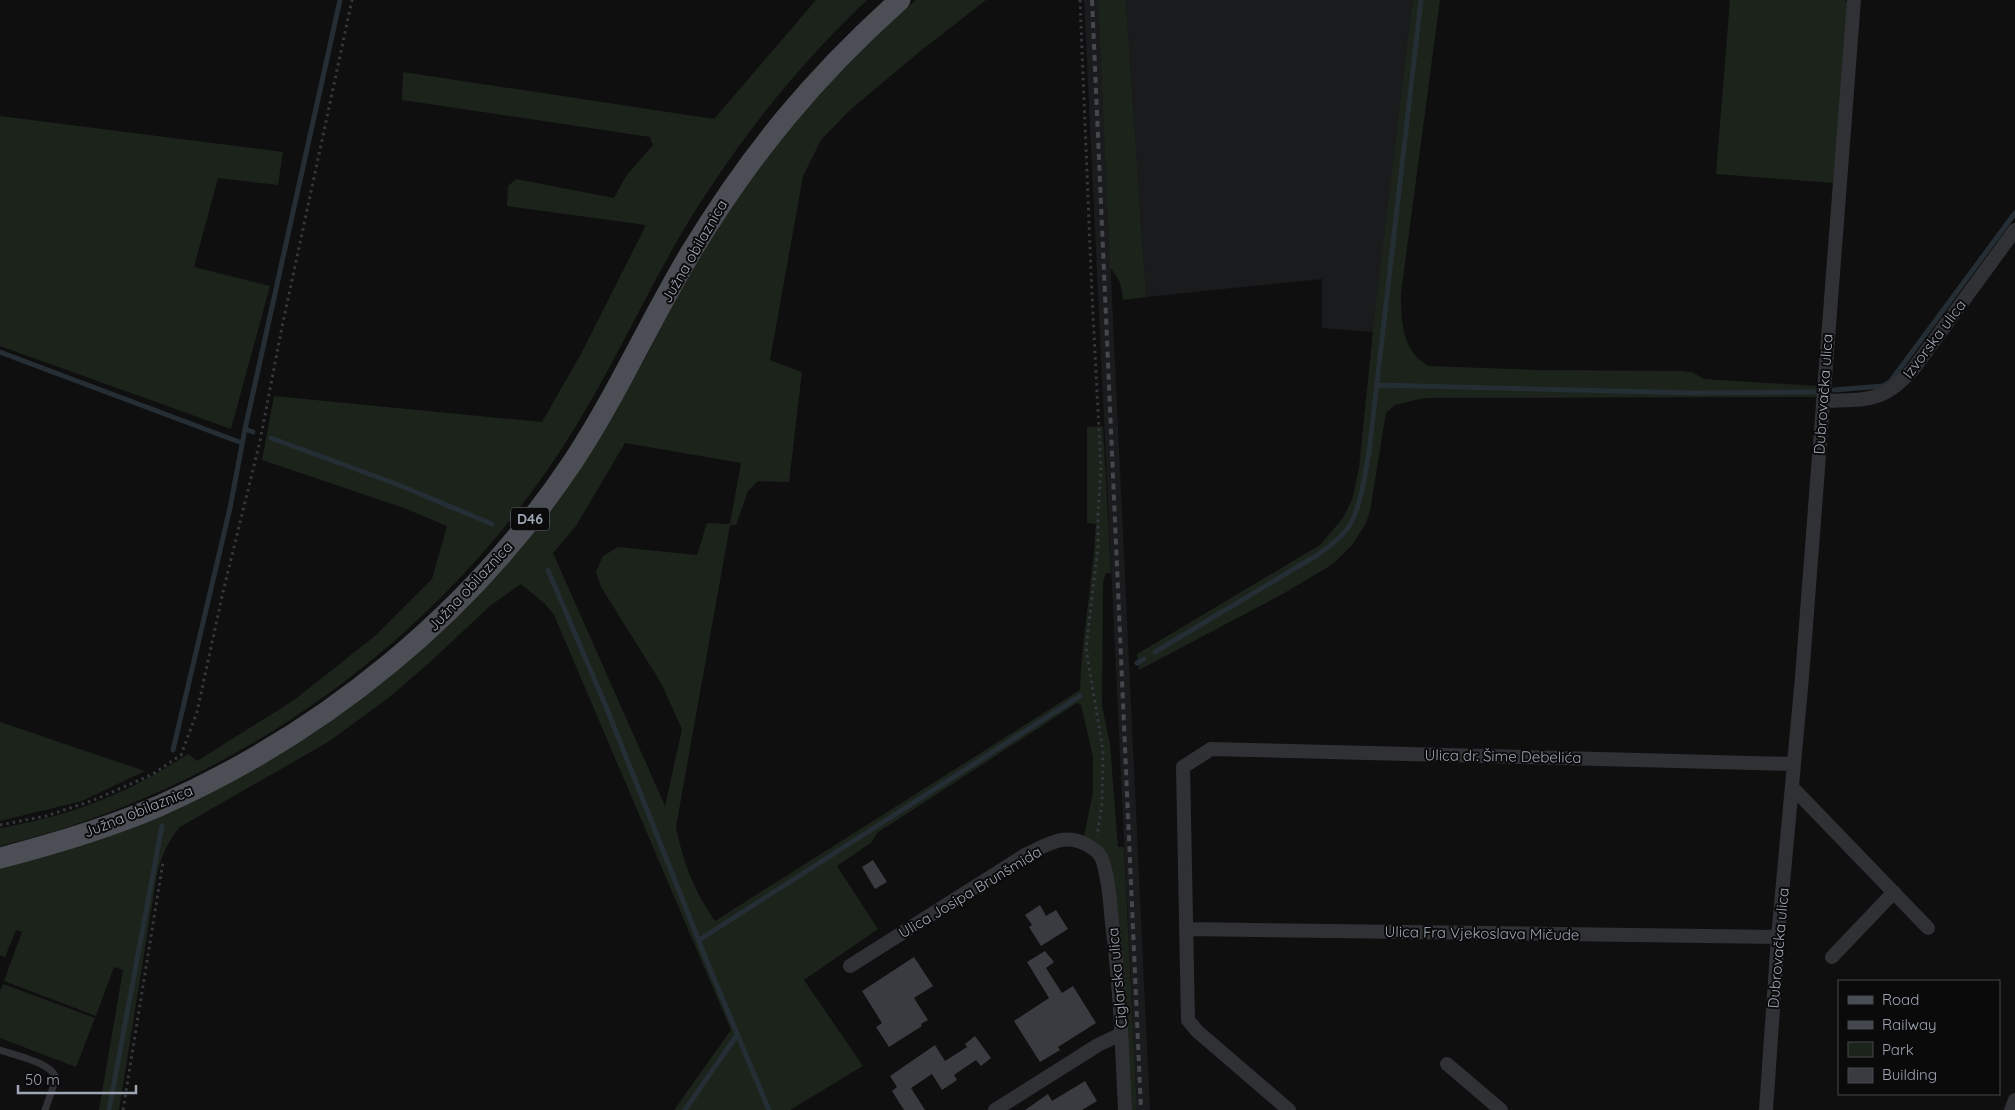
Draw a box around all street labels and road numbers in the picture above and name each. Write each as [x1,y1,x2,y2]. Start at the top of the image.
street label: Južna obilaznica [657,196,731,306]
street label: Izvorska ulica [1898,296,1970,382]
street label: Dubrovačka ulica [1809,333,1837,455]
road number: D46 [511,508,549,530]
street label: Južna obilaznica [424,537,516,635]
street label: Ulica dr. Šime Debelića [1424,745,1582,767]
street label: Južna obilaznica [81,780,195,842]
street label: Ulica Josipa Brunšmida [895,842,1045,942]
street label: Dubrovačka ulica [1763,887,1793,1009]
street label: Ulica Fra Vjekoslava Mičude [1385,922,1579,944]
street label: Ciglarska ulica [1103,927,1131,1029]

